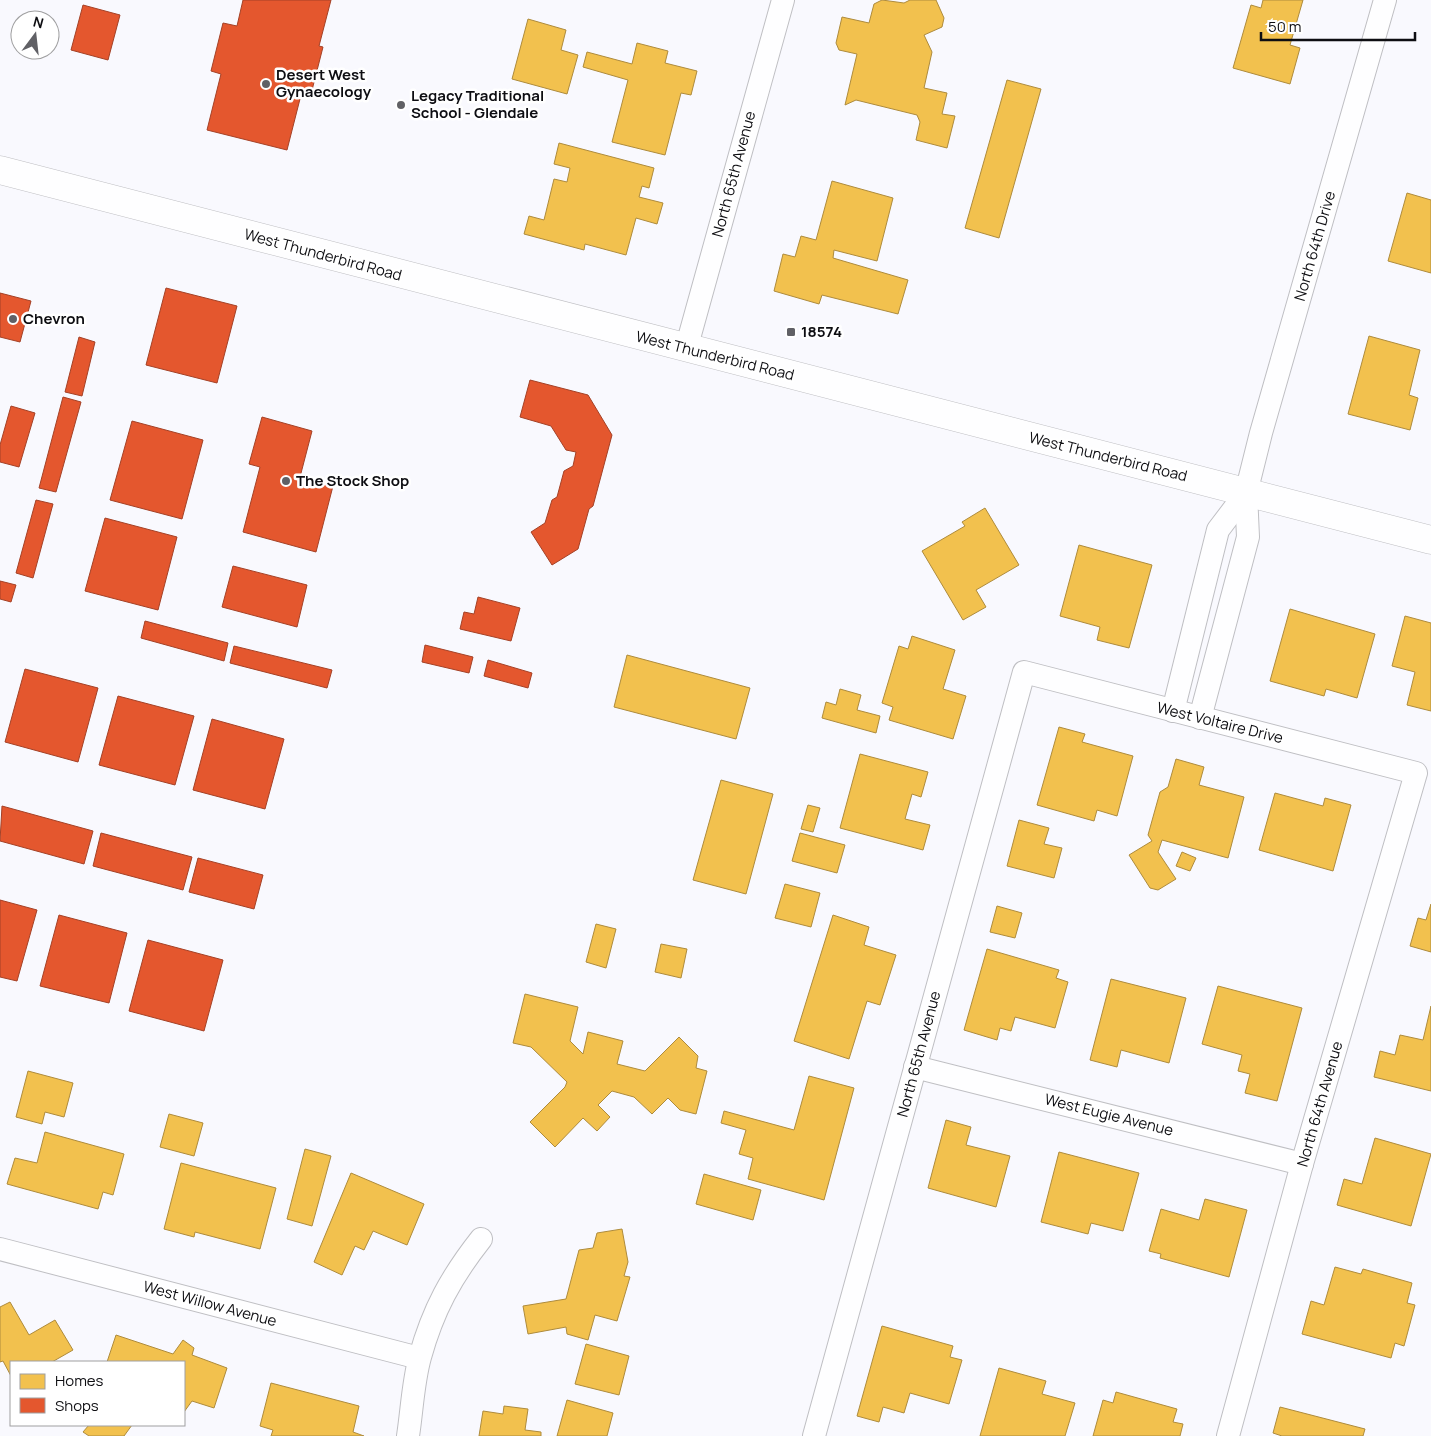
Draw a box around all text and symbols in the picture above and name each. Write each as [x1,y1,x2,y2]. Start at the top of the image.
north arrow [10,10,60,60]
scale bar [1261,10,1415,42]
text: N [31,11,46,32]
text: 50 m [1268,16,1302,37]
place label: Desert West Gynaecology [276,64,372,102]
marker: Desert West Gynaecology [260,78,272,90]
place label: Legacy Traditional School - Glendale [411,85,544,123]
marker: Legacy Traditional School - Glendale [395,99,407,111]
street label: North 65th Avenue [707,108,761,239]
street label: North 64th Drive [1289,188,1340,303]
street label: West Thunderbird Road [242,223,404,286]
place label: Chevron [23,308,85,329]
marker: Chevron [7,313,19,325]
place label: 18574 [801,321,842,342]
street label: West Thunderbird Road [634,326,797,385]
marker: 18574 [785,326,797,338]
street label: West Thunderbird Road [1027,427,1190,486]
place label: The Stock Shop [296,470,409,491]
marker: The Stock Shop [280,475,292,487]
street label: West Voltaire Drive [1155,697,1286,748]
street label: North 65th Avenue [892,988,946,1119]
street label: North 64th Avenue [1292,1038,1348,1169]
street label: West Eugie Avenue [1043,1088,1176,1141]
street label: West Willow Avenue [141,1276,279,1332]
legend [10,1361,185,1426]
text: Homes [55,1370,104,1391]
text: Shops [55,1395,99,1416]

